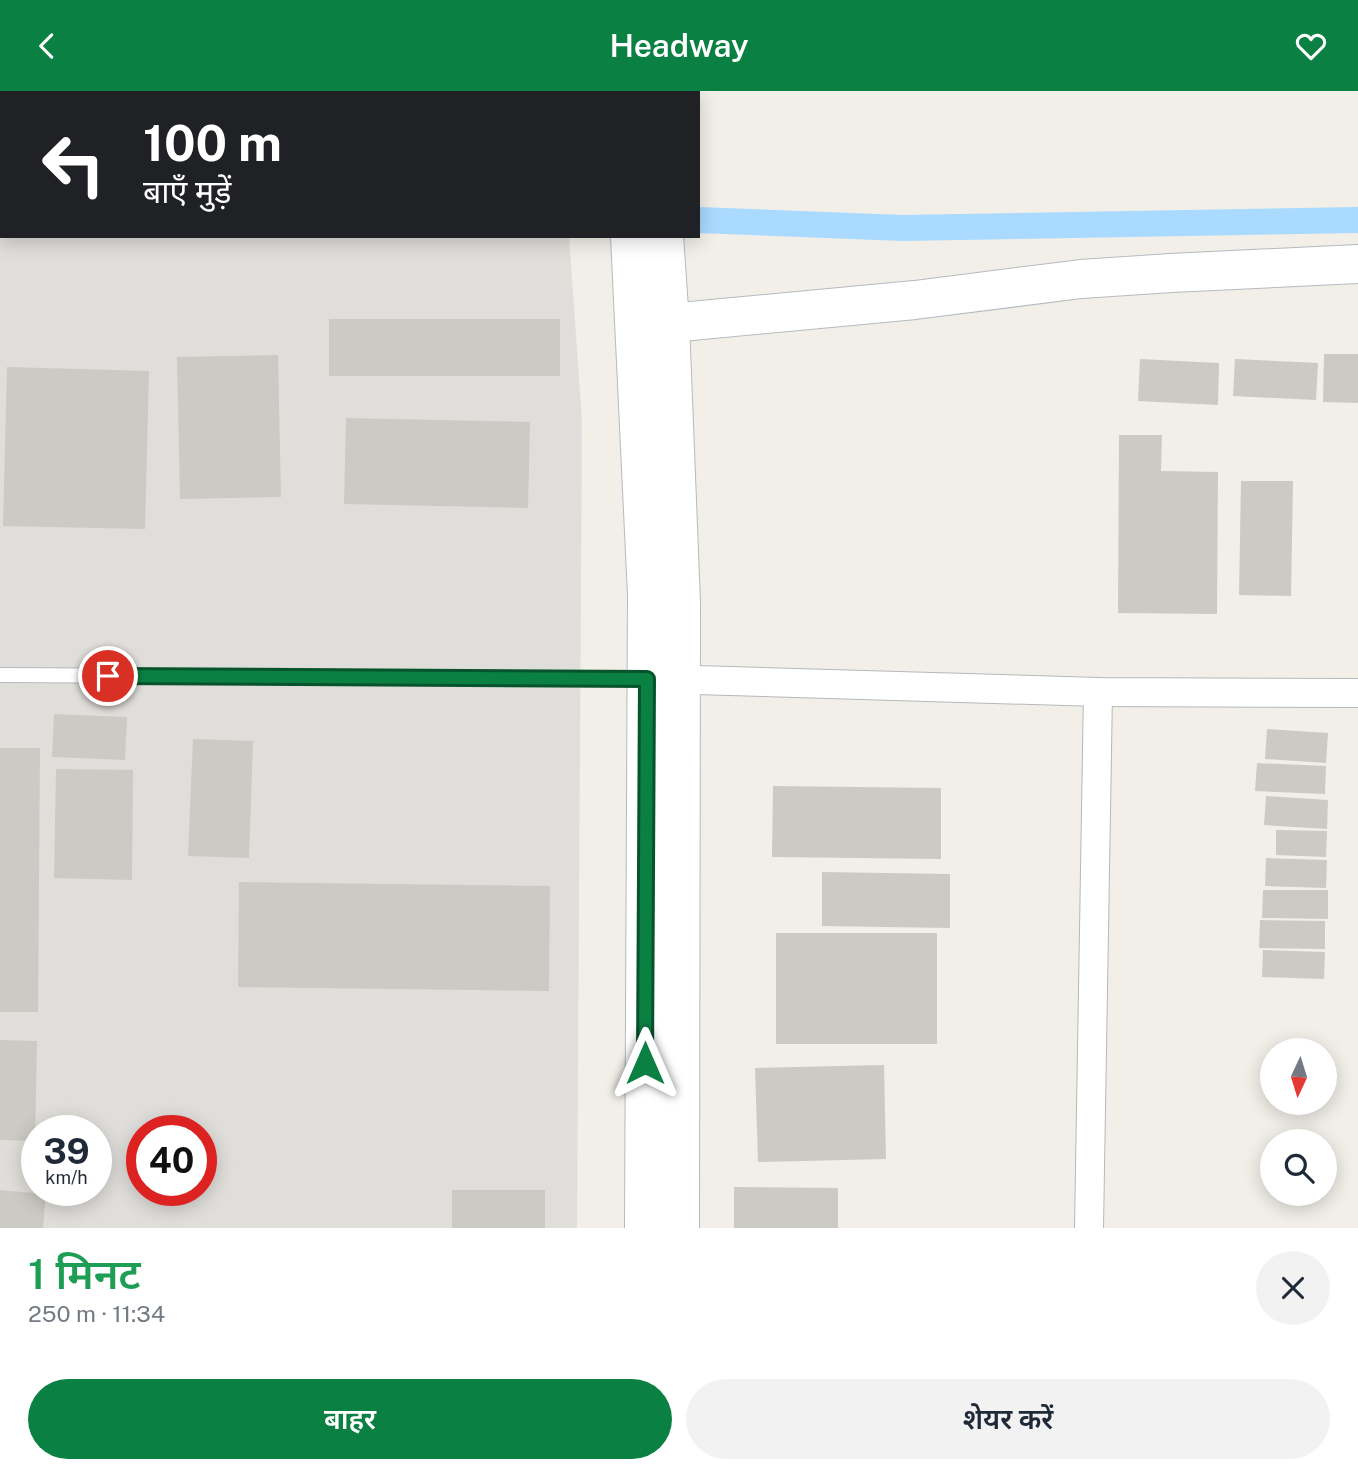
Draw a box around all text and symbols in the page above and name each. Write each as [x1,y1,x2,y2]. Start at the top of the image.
icon: back [28,27,66,65]
text: Headway [609,27,749,64]
icon: heart [1292,27,1330,65]
text: 100 m [143,114,282,172]
icon: left [28,119,119,210]
text: बाएँ मुड़ें [143,173,231,210]
pin [78,646,138,706]
icon: arrive [89,657,127,695]
position arrow [608,1026,682,1100]
north arrow [1260,1038,1337,1115]
map controls [1260,1038,1337,1206]
speed limit sign: 40 [126,1115,217,1206]
button: search [1260,1129,1337,1206]
text: 39 [43,1131,90,1172]
text: km/h [45,1167,88,1188]
text: 1 मिनट [28,1249,141,1298]
button: close [1256,1251,1330,1325]
text: 250 m · 11:34 [28,1300,165,1327]
button: बाहर [28,1379,672,1459]
button: शेयर करें [686,1379,1330,1459]

